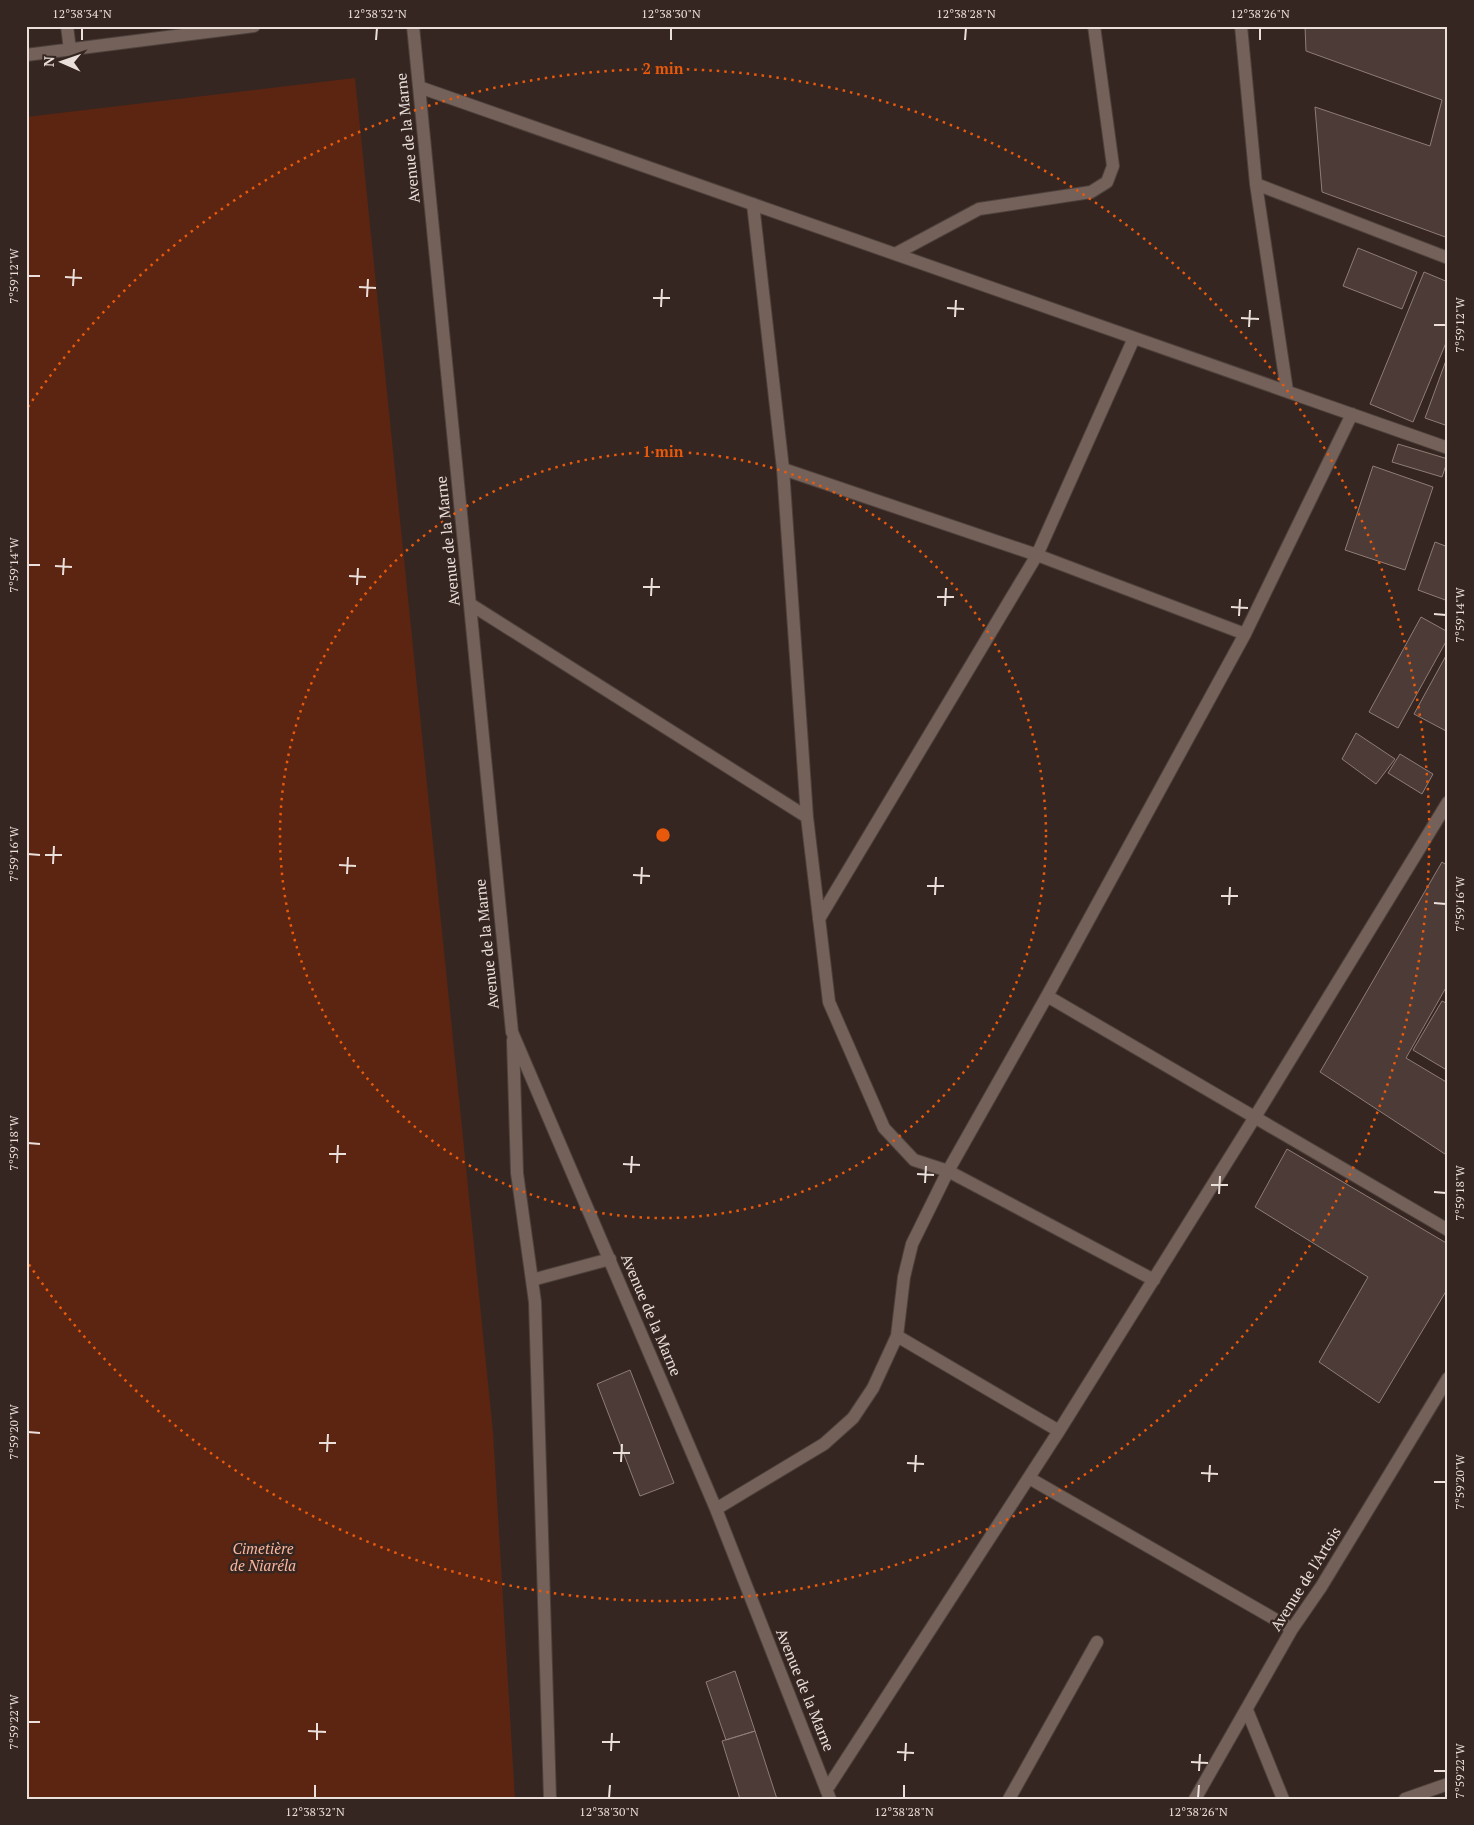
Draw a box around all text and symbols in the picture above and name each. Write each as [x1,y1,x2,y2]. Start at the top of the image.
text: 12°38'34"N [52,6,112,21]
text: 12°38'32"N [347,6,407,21]
text: 12°38'30"N [641,6,701,21]
text: 12°38'28"N [936,6,996,21]
text: 12°38'26"N [1230,6,1290,21]
north arrow [38,38,88,88]
text: N [39,56,58,67]
text: 2 min [642,58,684,78]
street label: Avenue de la Marne [390,72,424,204]
text: 7°59'12"W [6,247,21,304]
text: 7°59'12"W [1452,296,1467,353]
text: 1 min [642,441,684,461]
street label: Avenue de la Marne [430,475,464,607]
text: 7°59'14"W [6,536,21,593]
text: 7°59'14"W [1452,586,1467,643]
text: 7°59'16"W [6,825,21,882]
centre of rings [654,826,672,844]
text: 7°59'16"W [1452,875,1467,932]
street label: Avenue de la Marne [469,878,503,1010]
text: 7°59'18"W [6,1114,21,1171]
text: 7°59'18"W [1452,1164,1467,1221]
street label: Avenue de la Marne [617,1250,687,1379]
text: 7°59'20"W [6,1403,21,1460]
text: 7°59'20"W [1452,1453,1467,1510]
street label: Avenue de l'Artois [1265,1523,1345,1634]
park label: Cimetière de Niaréla [230,1538,296,1575]
street label: Avenue de la Marne [772,1625,840,1754]
text: 7°59'22"W [6,1693,21,1750]
text: 7°59'22"W [1452,1742,1467,1799]
text: 12°38'32"N [285,1804,345,1819]
text: 12°38'30"N [579,1804,639,1819]
text: 12°38'28"N [874,1804,934,1819]
text: 12°38'26"N [1168,1804,1228,1819]

